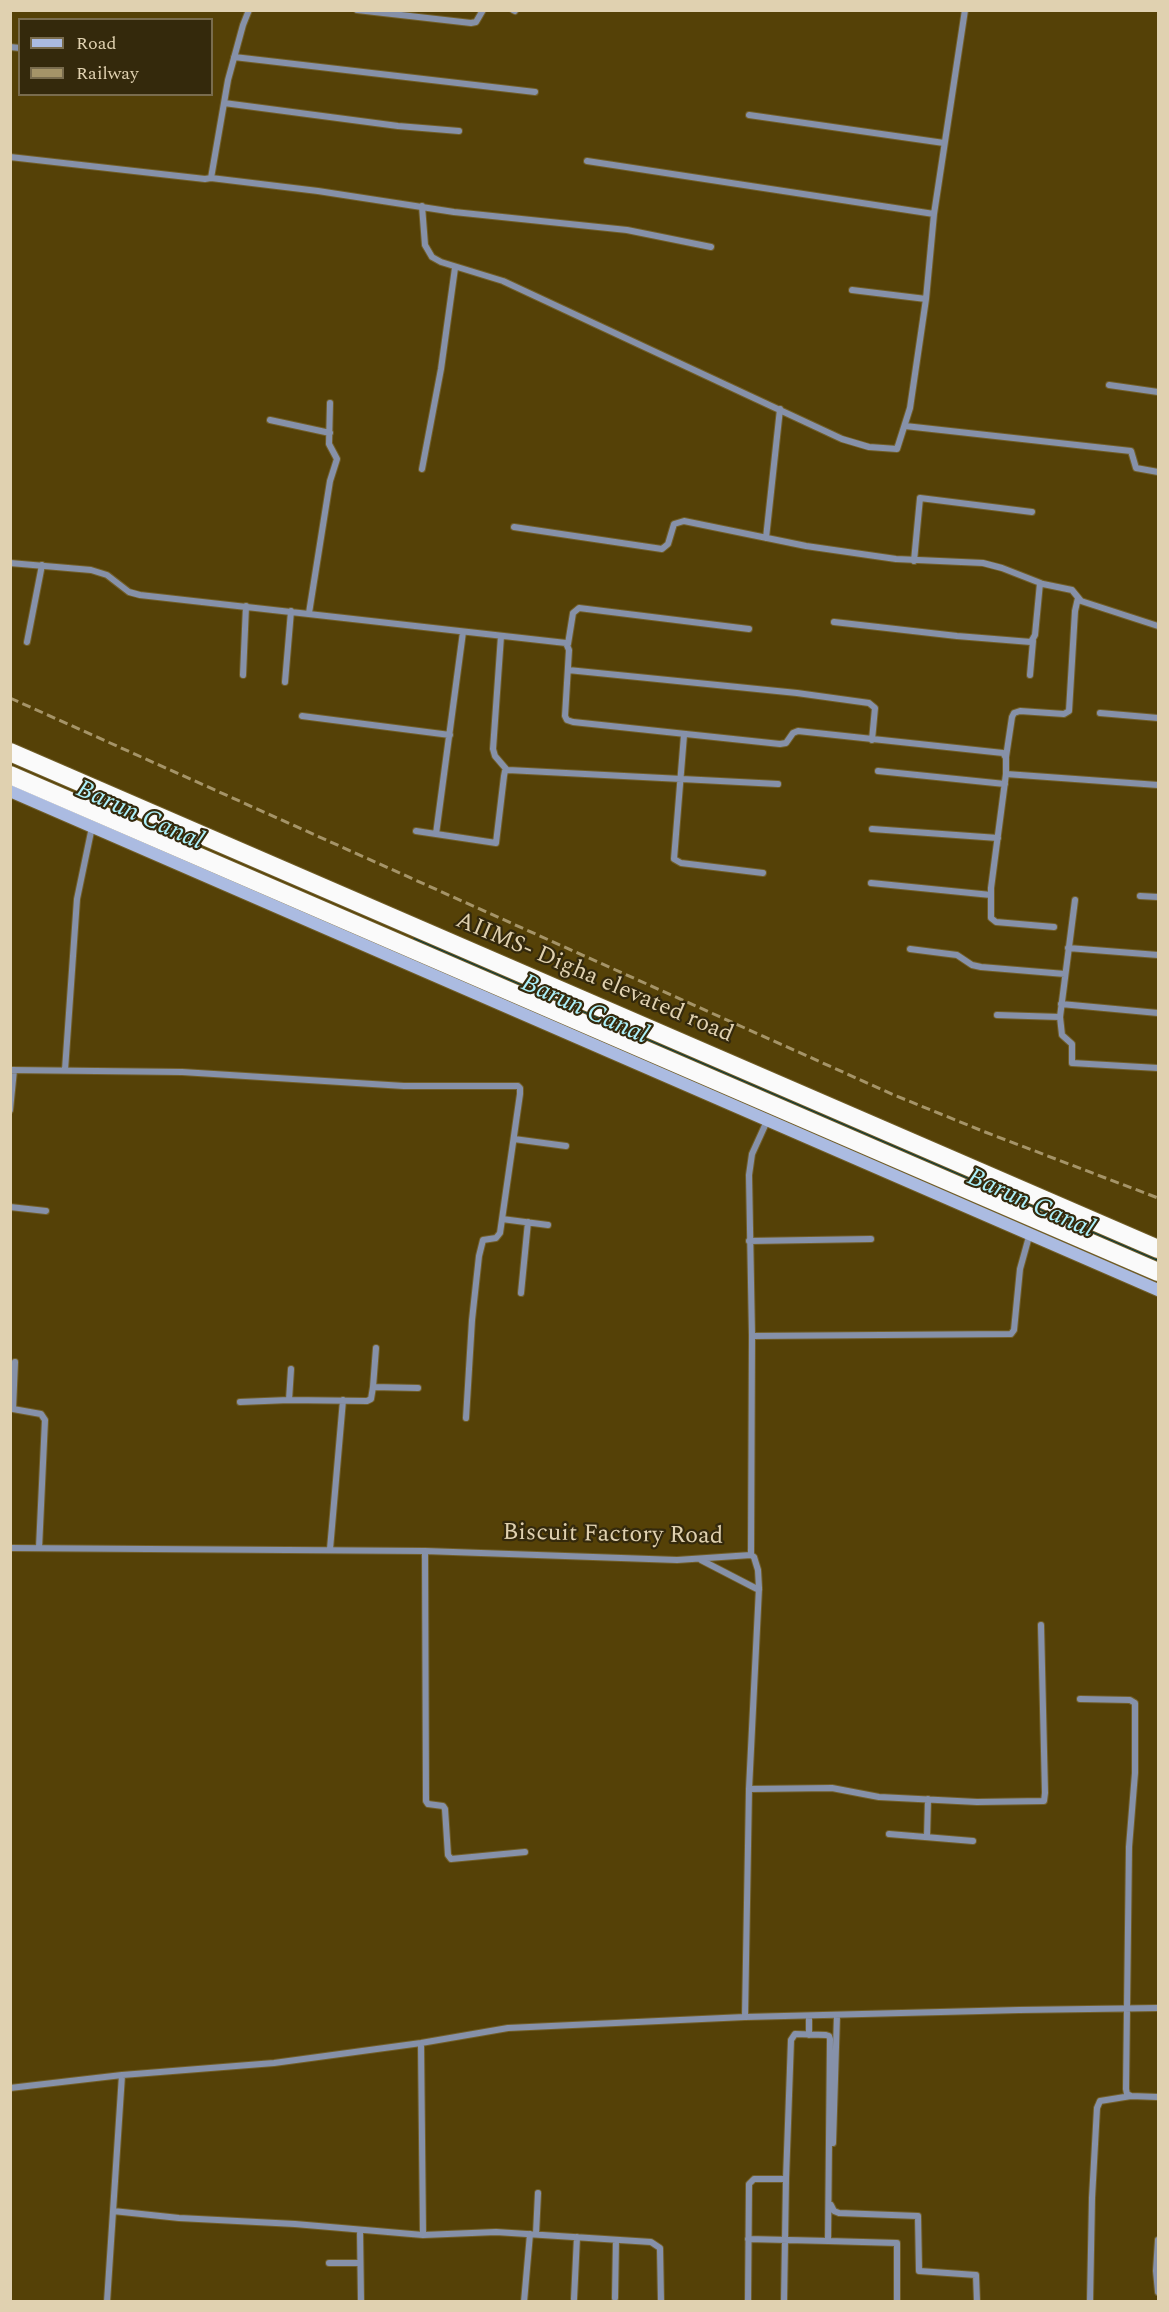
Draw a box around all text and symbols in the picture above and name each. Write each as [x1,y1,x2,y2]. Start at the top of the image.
legend [18,18,213,96]
text: Road [76,30,117,57]
text: Railway [76,60,139,87]
water label: Barun Canal [71,775,207,859]
street label: AIIMS- Digha elevated road [451,907,737,1051]
water label: Barun Canal [516,969,652,1053]
water label: Barun Canal [962,1163,1098,1247]
street label: Biscuit Factory Road [502,1520,724,1552]

